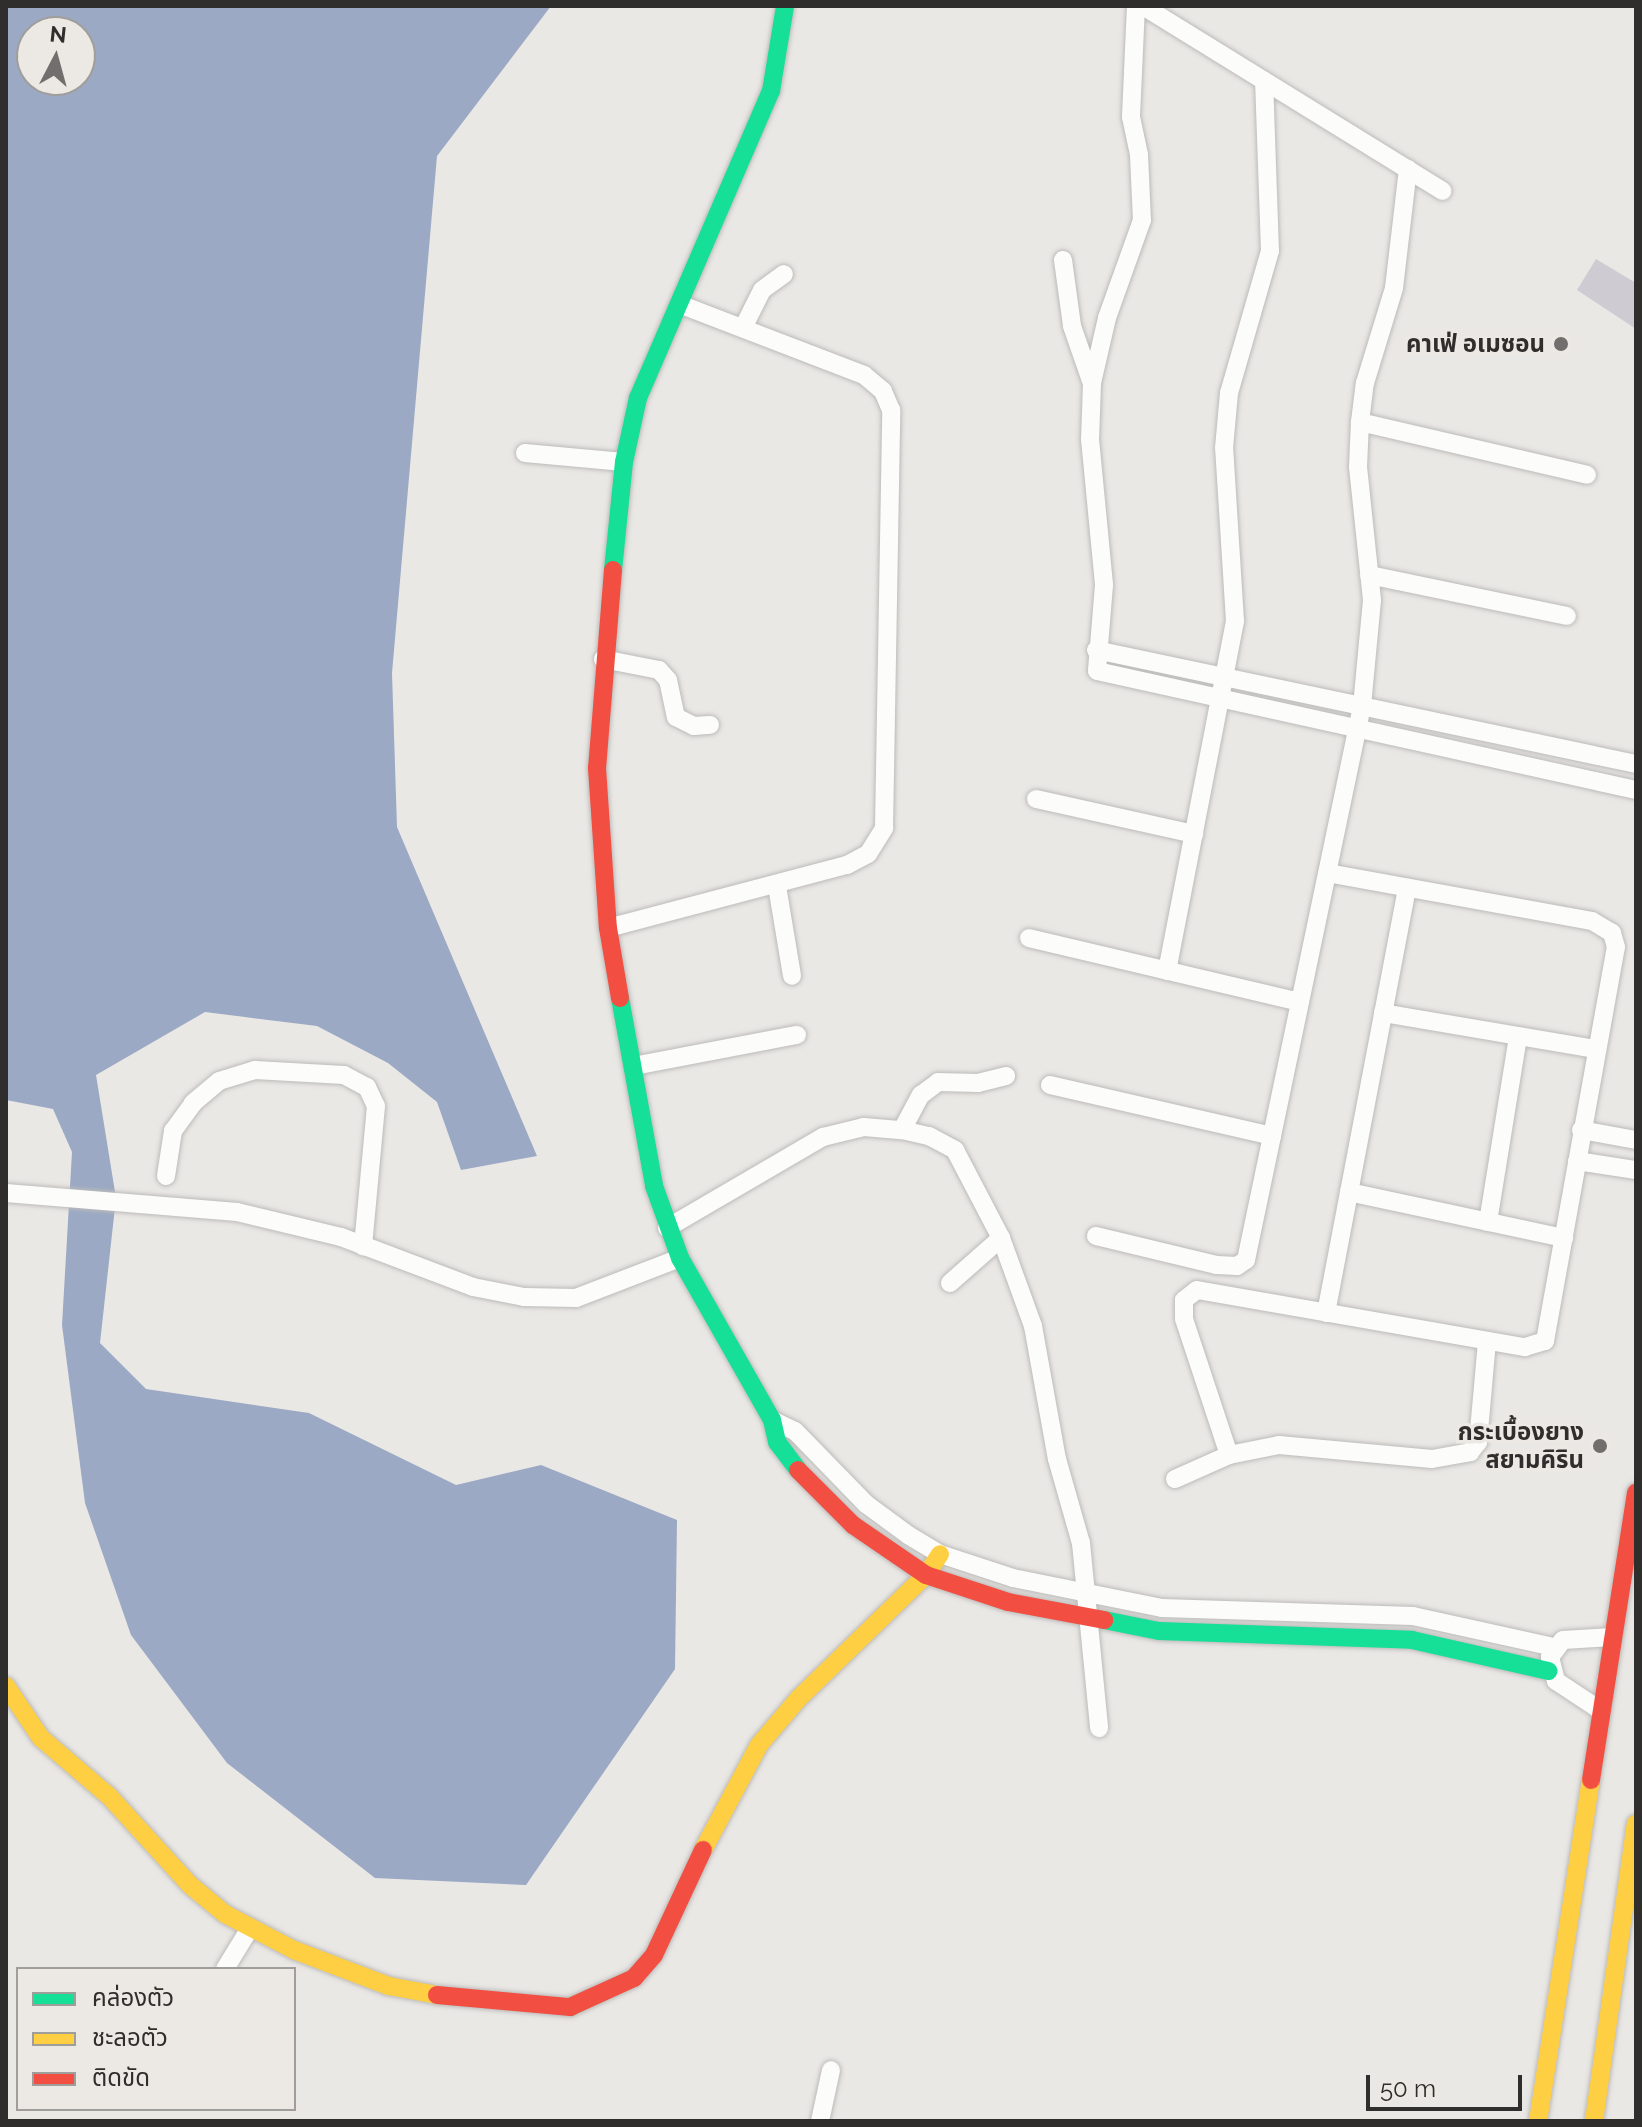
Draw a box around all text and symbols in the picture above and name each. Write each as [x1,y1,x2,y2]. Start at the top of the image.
north arrow [16,16,96,96]
text: N [49,20,68,48]
place label: คาเฟ่ อเมซอน [1406,330,1545,358]
marker: คาเฟ่ อเมซอน [1552,335,1570,353]
place label: กระเบื้องยาง สยามคิริน [1458,1418,1584,1474]
marker: กระเบื้องยาง สยามคิริน [1591,1437,1609,1455]
legend [16,1967,296,2111]
text: คล่องตัว [92,1983,174,2012]
text: ชะลอตัว [92,2023,168,2052]
scale bar [1370,2059,1526,2109]
text: ติดขัด [92,2063,150,2092]
text: 50 m [1380,2074,1436,2103]

